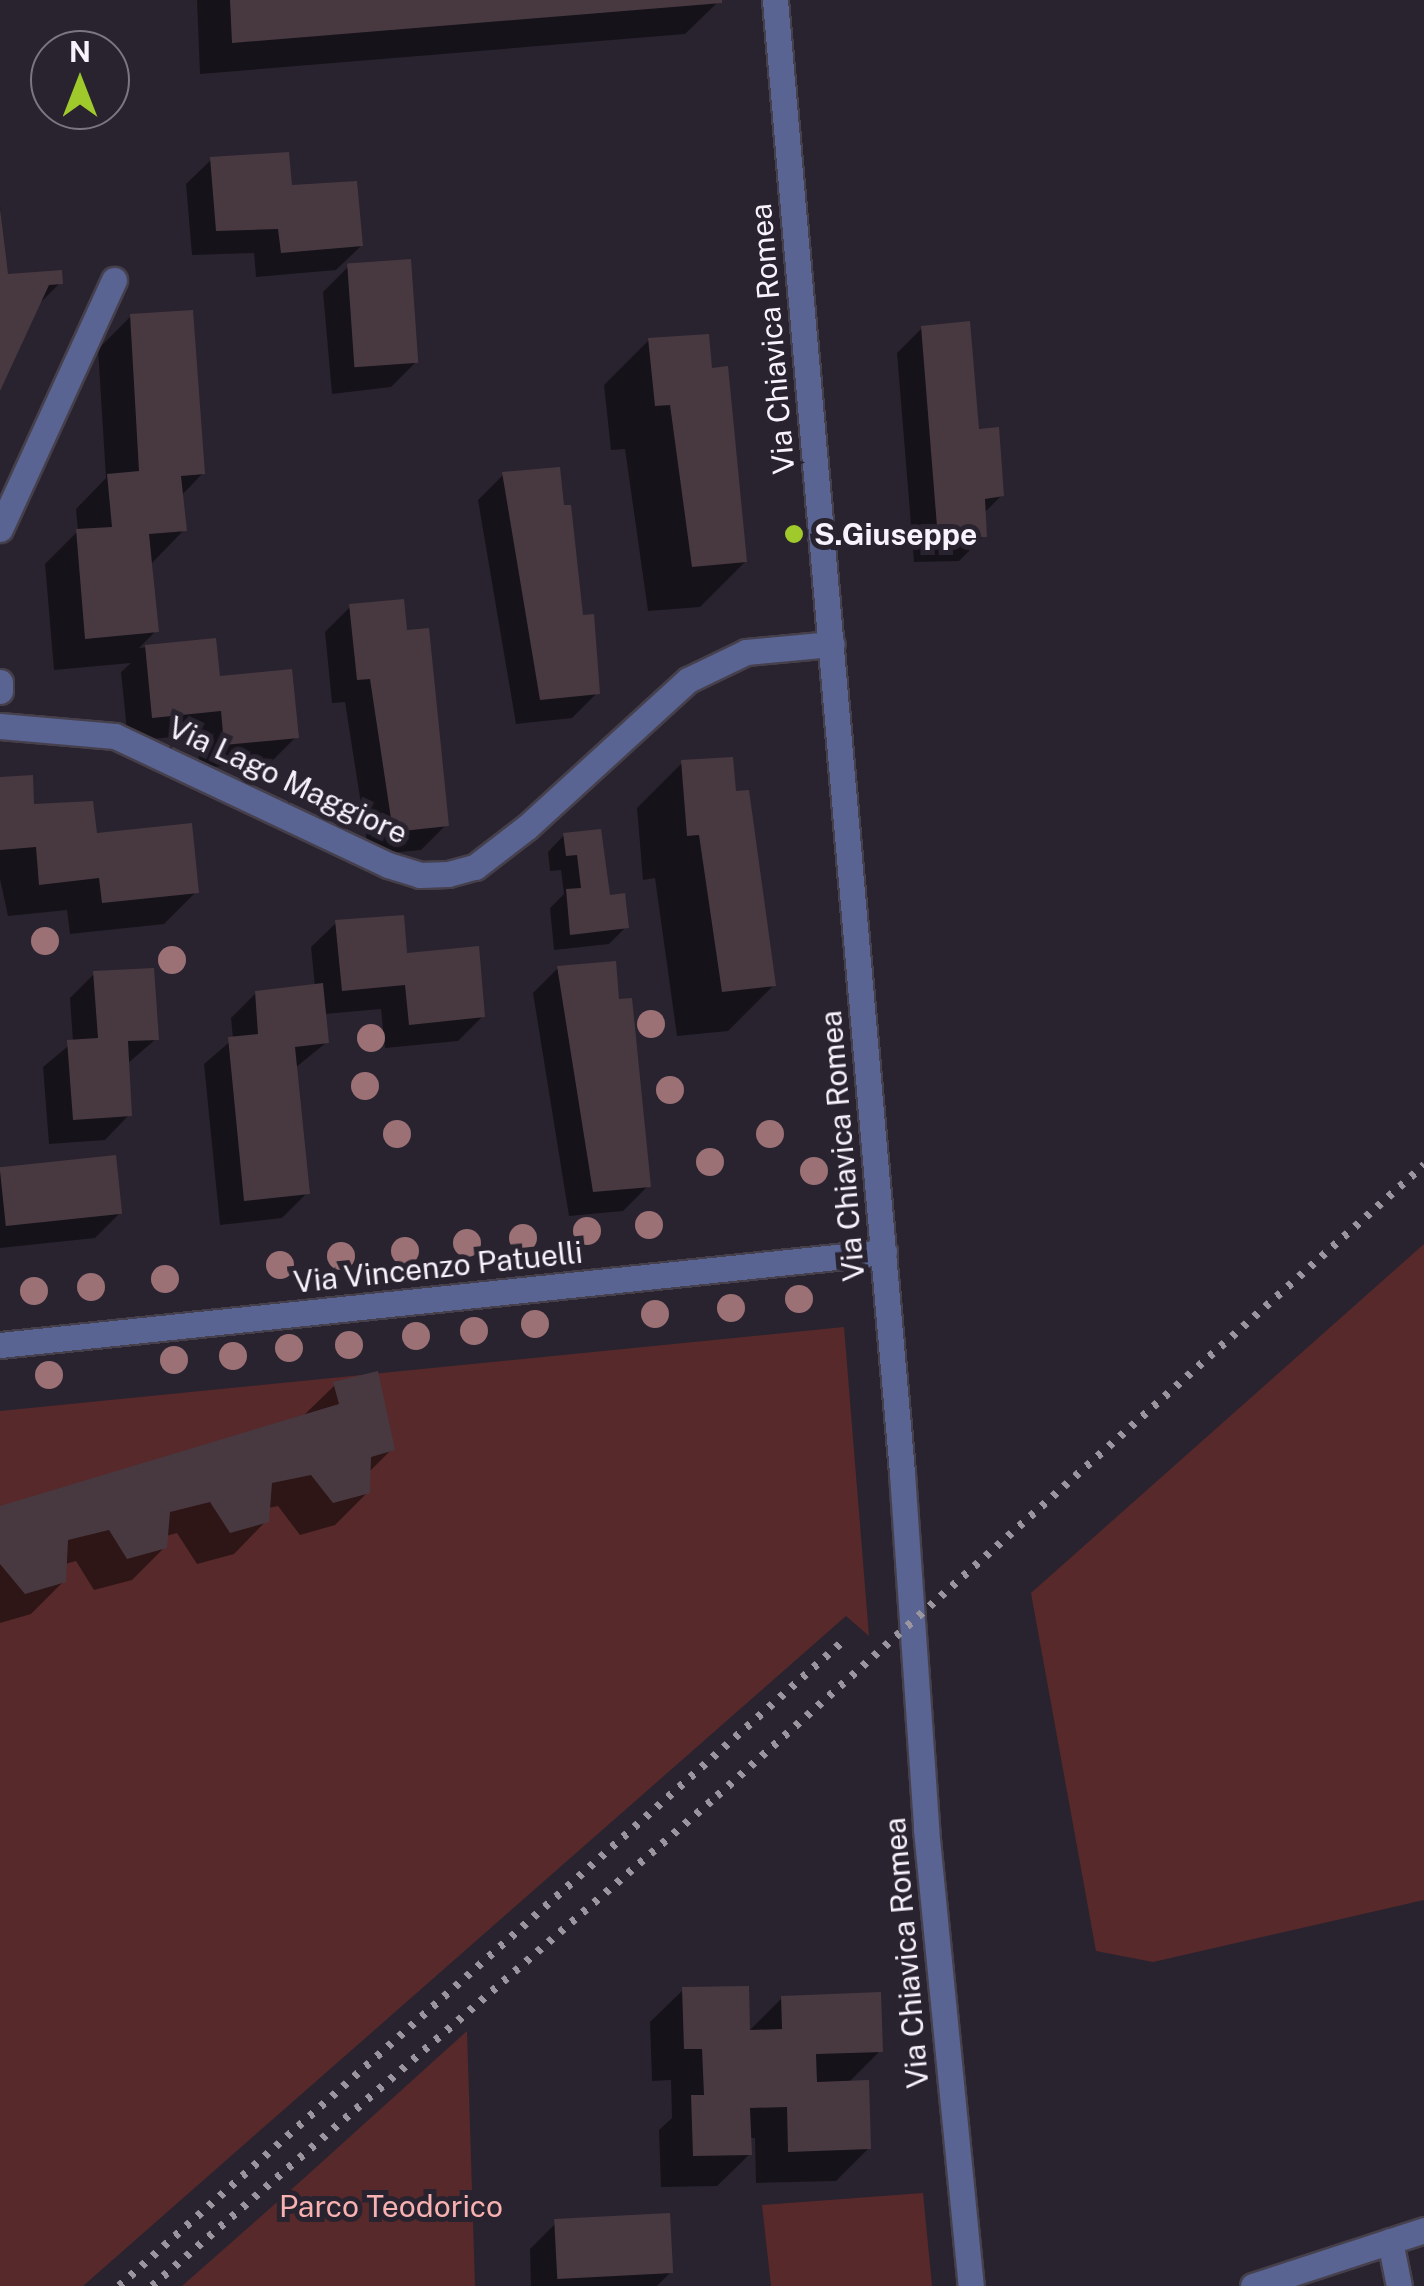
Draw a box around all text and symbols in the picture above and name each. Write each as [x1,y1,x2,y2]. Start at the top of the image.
north arrow [30,30,130,130]
text: N [69,35,91,68]
street label: Via Chiavica Romea [742,202,802,476]
place label: S.Giuseppe [814,516,977,552]
marker: S.Giuseppe [783,523,805,545]
street label: Via Lago Maggiore [162,709,414,851]
street label: Via Chiavica Romea [812,1009,872,1283]
street label: Via Vincenzo Patuelli [291,1234,585,1300]
street label: Via Chiavica Romea [876,1816,936,2090]
park label: Parco Teodorico [279,2188,503,2224]

